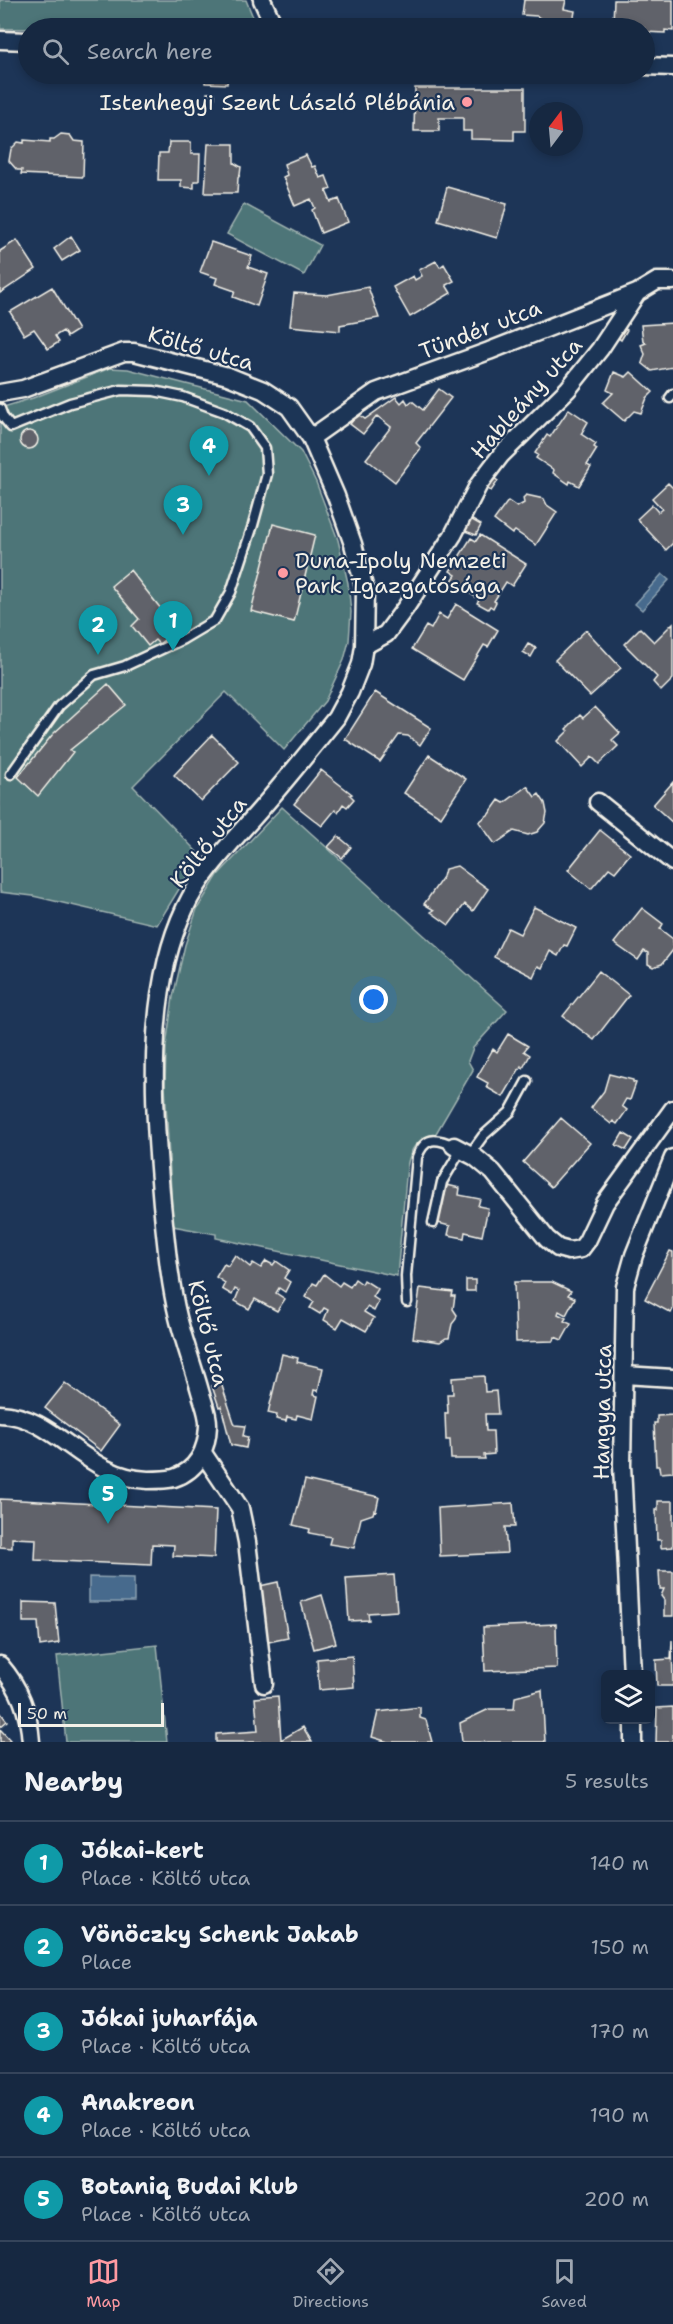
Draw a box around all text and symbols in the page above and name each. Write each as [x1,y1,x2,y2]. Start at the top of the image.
search box [18,18,655,84]
icon: search [39,35,72,68]
text: Search here [87,37,213,66]
place label: Istenhegyi Szent László Plébánia [100,88,455,117]
marker: Istenhegyi Szent László Plébánia [460,95,474,109]
north arrow [529,102,583,156]
street label: Tündér utca [415,293,546,366]
street label: Költő utca [145,320,257,377]
street label: Hableány utca [464,331,589,465]
pin: 4 [190,426,228,476]
pin: 3 [164,486,202,535]
place label: Duna-Ipoly Nemzeti Park Igazgatósága [295,546,507,600]
marker: Duna-Ipoly Nemzeti Park Igazgatósága [276,566,290,580]
pin: 1 [154,602,192,651]
pin: 2 [78,606,118,655]
street label: Költő utca [163,790,253,894]
your location [359,985,388,1014]
street label: Költő utca [181,1277,236,1390]
street label: Hangya utca [587,1344,618,1480]
pin: 5 [88,1474,128,1524]
map controls [601,1670,655,1724]
button: layers [601,1670,655,1724]
scale bar [18,1700,164,1728]
text: 50 m [27,1703,67,1724]
text: Nearby [24,1764,123,1799]
text: 5 results [565,1768,649,1794]
text: Jókai-kert [81,1836,204,1865]
text: 1 [39,1850,48,1876]
text: 140 m [590,1850,649,1876]
text: Place · Költő utca [81,1865,250,1891]
text: Vönöczky Schenk Jakab [81,1920,359,1949]
text: 2 [37,1934,51,1960]
text: 150 m [591,1934,649,1960]
text: Place [81,1949,132,1975]
text: Jókai juharfája [81,2004,258,2033]
text: 3 [37,2018,51,2044]
text: 170 m [590,2018,649,2044]
text: Place · Költő utca [81,2033,250,2059]
text: Anakreon [81,2088,195,2117]
text: 4 [37,2102,51,2128]
text: 190 m [590,2102,649,2128]
text: Place · Költő utca [81,2117,250,2143]
text: Botaniq Budai Klub [81,2172,298,2201]
text: 5 [37,2186,50,2212]
text: 200 m [584,2186,649,2212]
text: Place · Költő utca [81,2201,250,2227]
tab: Map [86,2255,120,2312]
tab: Directions [293,2255,369,2312]
tab: Saved [541,2255,587,2312]

